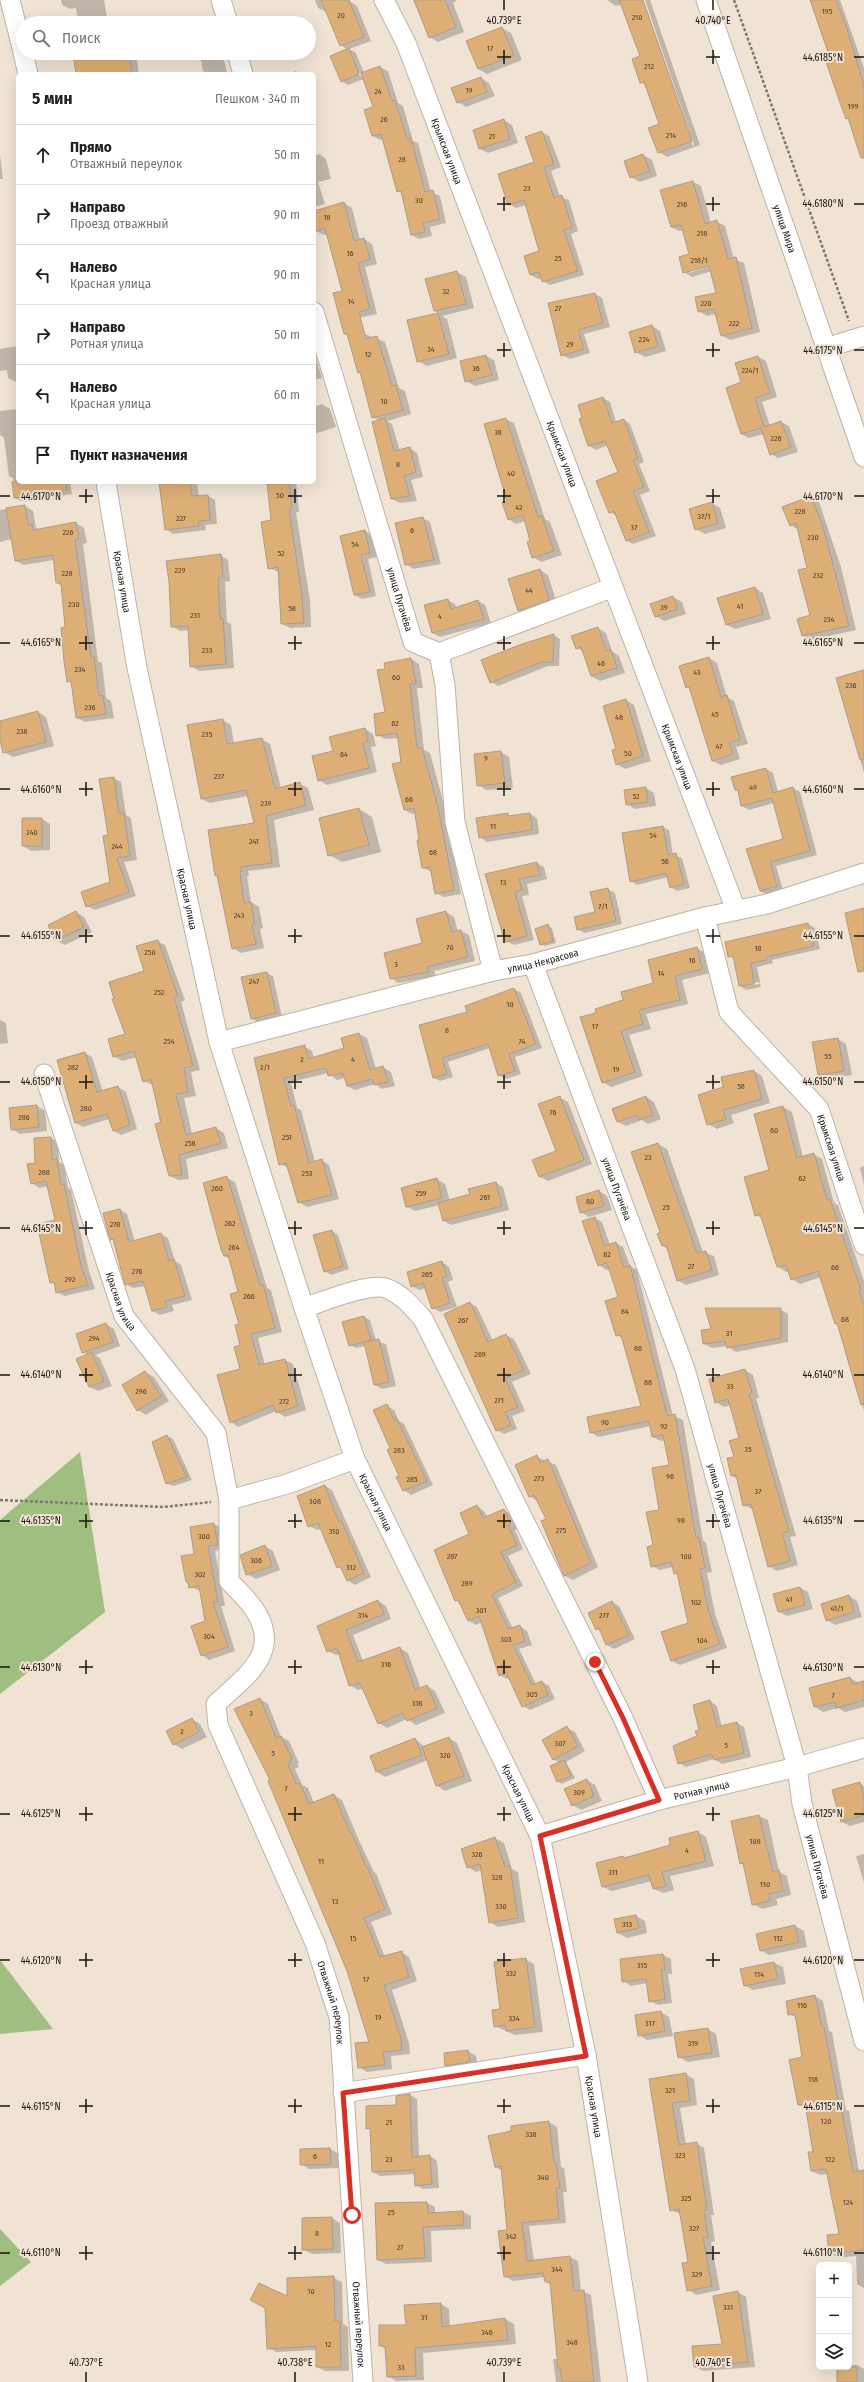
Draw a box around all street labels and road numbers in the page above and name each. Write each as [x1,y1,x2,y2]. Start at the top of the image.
street label: Крымская улица [428,117,464,186]
street label: улица Мира [770,203,798,255]
street label: Крымская улица [543,420,579,489]
street label: Красная улица [111,550,133,614]
street label: улица Пугачёва [384,566,415,633]
street label: Крымская улица [659,722,695,792]
street label: Красная улица [174,867,199,931]
street label: улица Некрасова [507,947,580,975]
street label: Крымская улица [814,1113,847,1183]
street label: улица Пугачёва [599,1156,634,1222]
street label: Красная улица [103,1271,138,1333]
street label: улица Пугачёва [705,1462,734,1529]
street label: Красная улица [356,1472,394,1533]
street label: Красная улица [499,1763,537,1824]
street label: Ротная улица [673,1778,731,1803]
street label: улица Пугачёва [803,1833,832,1900]
street label: Отважный переулок [314,1959,346,2045]
street label: Красная улица [582,2075,604,2139]
street label: Отважный переулок [349,2281,367,2368]

